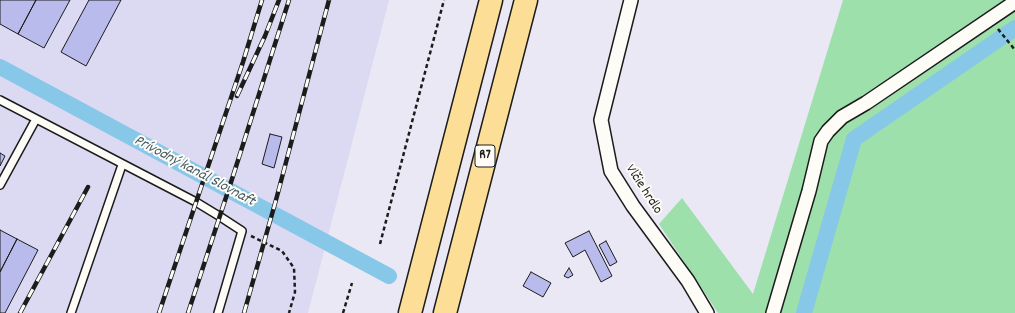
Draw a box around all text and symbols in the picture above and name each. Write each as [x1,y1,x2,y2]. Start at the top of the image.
water label: Prívodný kanál Slovnaft [131,133,257,211]
road number: R7 [475,145,495,167]
street label: Vlčie hrdlo [621,162,665,218]

